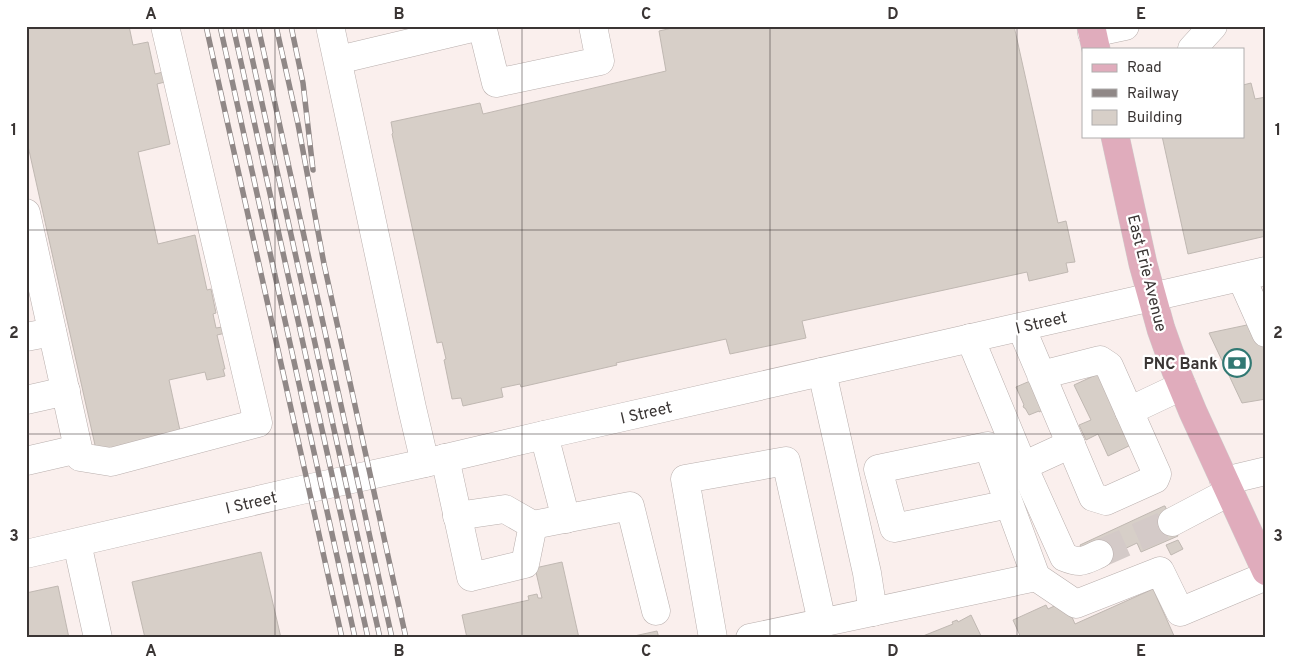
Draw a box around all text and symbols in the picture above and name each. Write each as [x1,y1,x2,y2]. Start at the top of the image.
text: A [145,5,157,25]
text: B [393,5,405,25]
text: C [641,5,651,25]
text: D [887,5,899,25]
text: E [1136,5,1146,25]
legend [1082,48,1244,138]
text: Road [1127,59,1162,78]
text: Railway [1127,85,1179,104]
text: Building [1127,109,1182,128]
text: 1 [11,121,17,141]
text: 1 [1275,121,1281,141]
street label: East Erie Avenue [1122,213,1170,334]
street label: I Street [1014,308,1069,340]
text: 2 [9,324,19,344]
text: 2 [1273,324,1283,344]
bank icon: PNC Bank [1222,348,1252,378]
place label: PNC Bank [1143,355,1218,375]
street label: I Street [619,398,674,430]
street label: I Street [224,488,279,520]
text: 3 [9,527,19,547]
text: 3 [1273,527,1283,547]
text: A [145,642,157,662]
text: B [393,642,405,662]
text: C [641,642,651,662]
text: D [887,642,899,662]
text: E [1136,642,1146,662]

